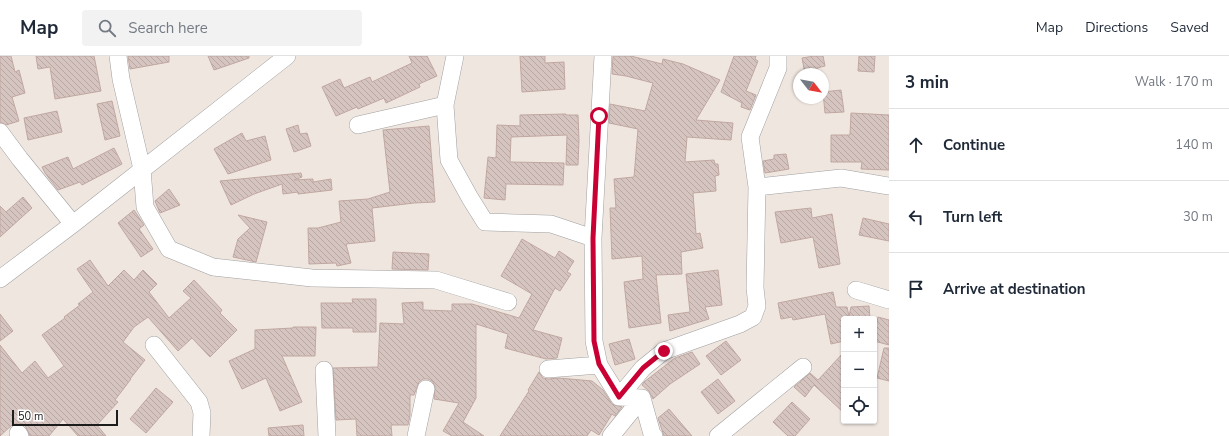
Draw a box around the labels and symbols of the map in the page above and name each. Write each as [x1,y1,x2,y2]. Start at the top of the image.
north arrow [793,68,829,104]
route start [590,107,608,125]
route end [655,342,673,360]
scale bar [12,408,118,427]

